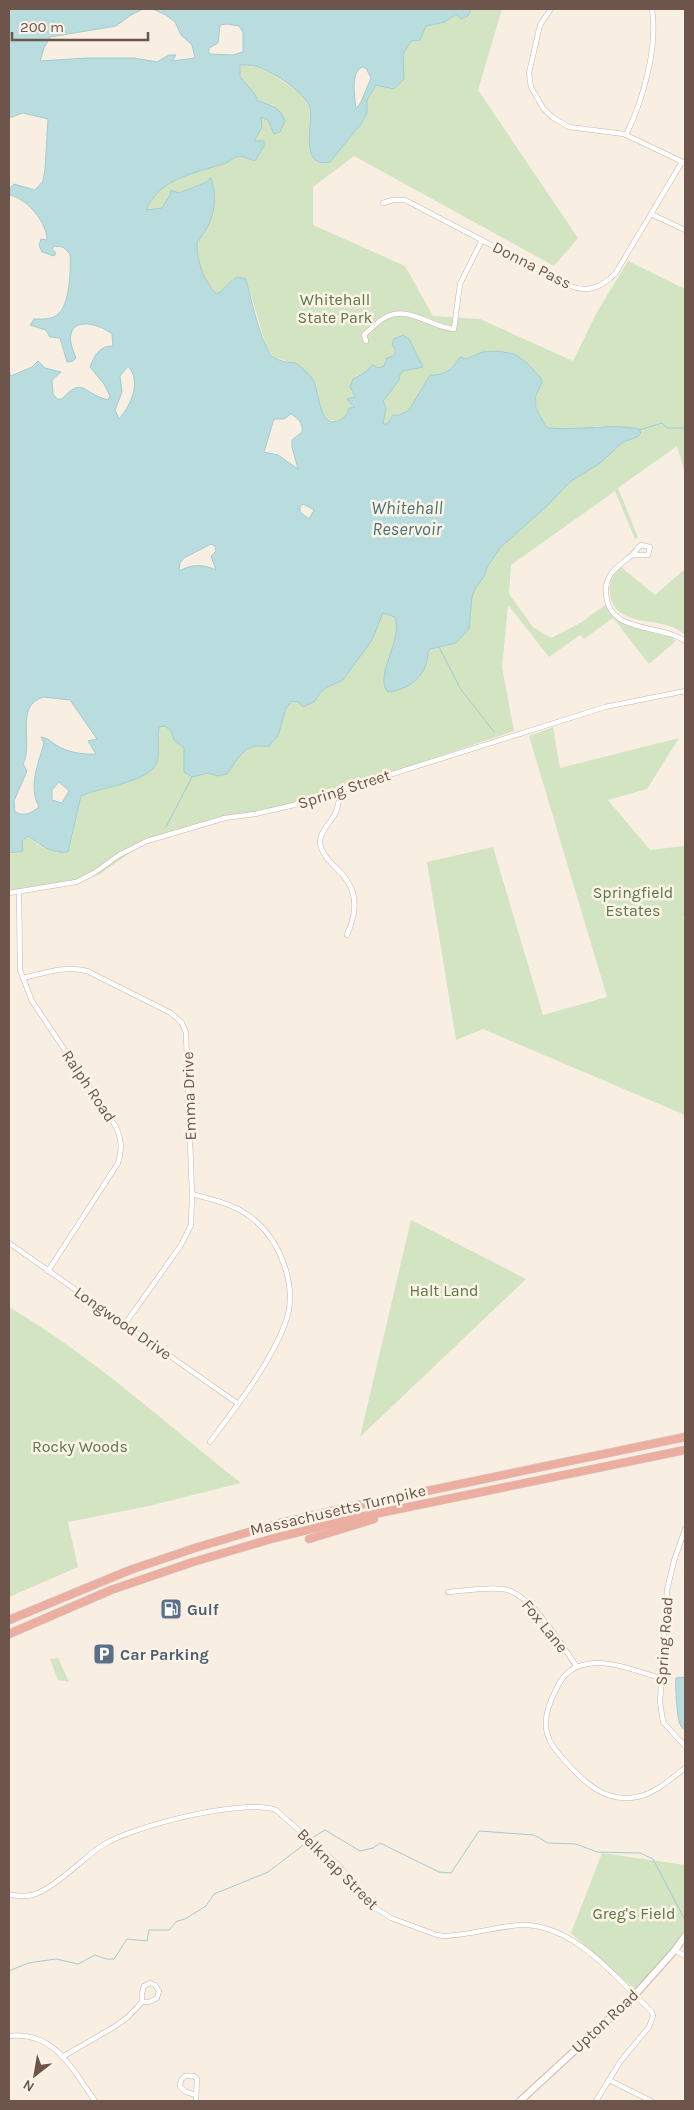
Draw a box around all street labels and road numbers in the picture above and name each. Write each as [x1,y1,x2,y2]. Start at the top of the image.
street label: Donna Pass [490,237,574,293]
street label: Spring Street [295,765,393,813]
street label: Ralph Road [58,1046,120,1126]
street label: Emma Drive [178,1051,200,1141]
street label: Longwood Drive [71,1282,175,1364]
street label: Massachusetts Turnpike [248,1481,428,1539]
street label: Fox Lane [518,1596,572,1656]
street label: Spring Road [651,1596,677,1686]
street label: Belknap Street [293,1824,383,1914]
street label: Upton Road [567,1985,643,2057]

